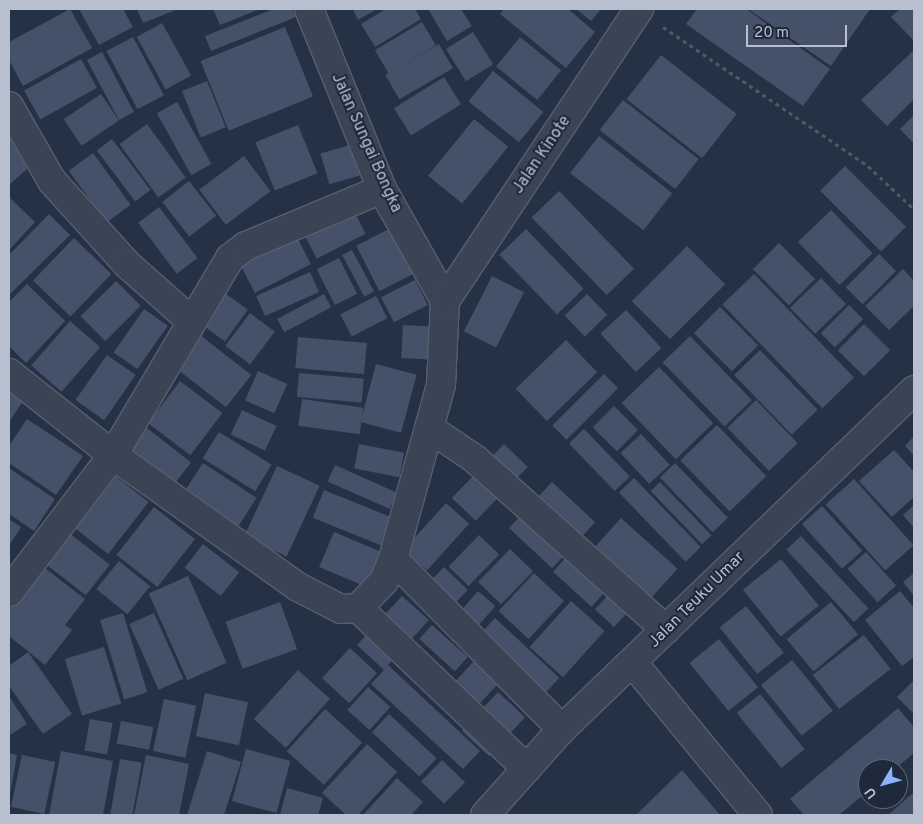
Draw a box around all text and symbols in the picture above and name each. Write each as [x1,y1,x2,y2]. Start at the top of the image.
scale bar [748,15,849,47]
text: 20 m [754,24,789,43]
street label: Jalan Sungai Bongka [327,70,405,216]
street label: Jalan Kinote [509,112,575,198]
street label: Jalan Teuku Umar [645,548,749,652]
north arrow [858,759,908,809]
text: U [862,784,881,802]

